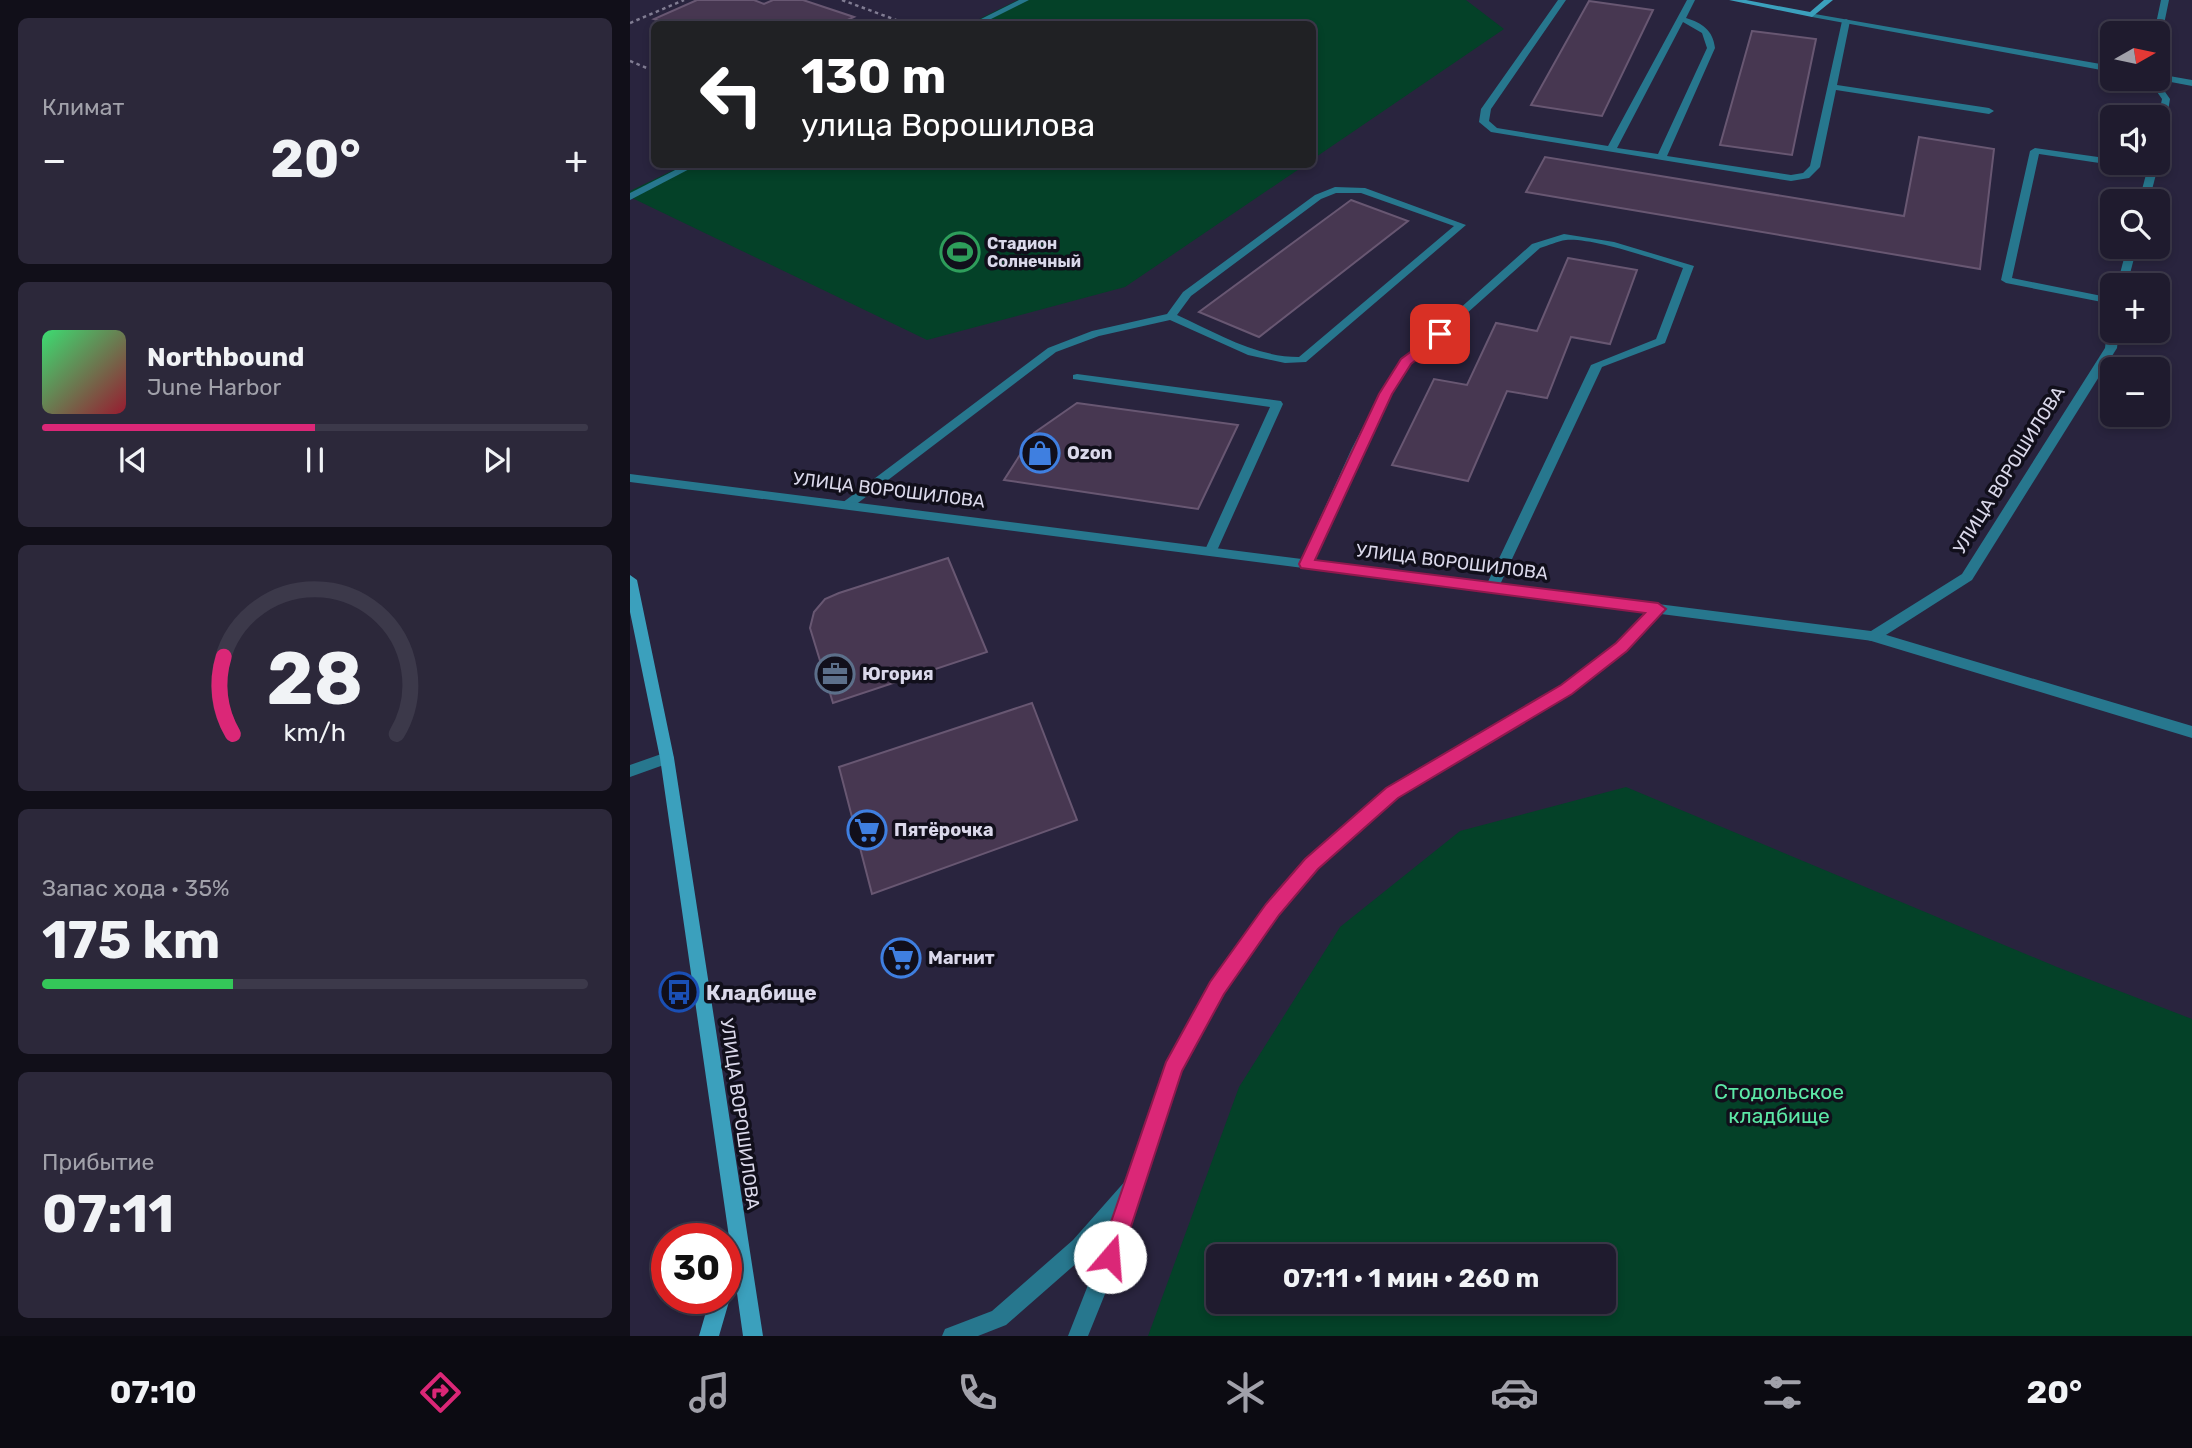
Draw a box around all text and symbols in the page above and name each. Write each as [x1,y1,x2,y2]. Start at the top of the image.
north arrow [2100,21,2170,91]
map controls [2100,21,2170,427]
text: 130 m [801,47,946,105]
icon: left [686,49,777,140]
text: Климат [42,93,124,121]
button: sound [2100,105,2170,175]
text: улица Ворошилова [801,106,1095,144]
text: 20° [270,128,361,190]
text: − [42,137,67,183]
text: + [564,137,588,183]
button: search [2100,189,2170,259]
sports icon: Стадион Солнечный [939,231,981,273]
place label: Стадион Солнечный [987,234,1081,271]
button: + [2100,273,2170,343]
pin [1410,304,1470,364]
icon: arrive [1421,315,1459,353]
text: Northbound [147,342,305,373]
button: − [2100,357,2170,427]
text: June Harbor [147,373,281,401]
street label: УЛИЦА ВОРОШИЛОВА [1948,382,2070,558]
shop icon: Ozon [1019,432,1061,474]
icon: previous [114,441,152,479]
icon: pause [296,441,334,479]
icon: next [478,441,516,479]
place label: Ozon [1067,442,1112,464]
street label: УЛИЦА ВОРОШИЛОВА [792,467,986,513]
street label: УЛИЦА ВОРОШИЛОВА [1355,539,1549,585]
text: 28 [267,636,363,722]
office icon: Югория [814,653,856,695]
place label: Югория [862,663,934,685]
text: km/h [284,718,346,747]
supermarket icon: Пятёрочка [846,809,888,851]
place label: Пятёрочка [894,819,994,841]
text: Запас хода · 35% [42,874,230,902]
text: 175 km [42,909,220,971]
supermarket icon: Магнит [880,937,922,979]
place label: Магнит [928,947,995,969]
bus stop icon: Кладбище [658,971,700,1013]
place label: Кладбище [706,980,817,1005]
street label: УЛИЦА ВОРОШИЛОВА [716,1017,764,1211]
park label: Стодольское кладбище [1714,1079,1844,1128]
text: Прибытие [42,1148,154,1176]
text: 07:11 [42,1183,174,1245]
position arrow [1073,1220,1147,1294]
speed limit sign: 30 [651,1223,742,1314]
text: 07:11 · 1 мин · 260 m [1283,1263,1539,1294]
icon: directions [416,1368,465,1417]
icon: music [685,1368,734,1417]
icon: phone [953,1368,1002,1417]
icon: climate [1221,1368,1270,1417]
icon: car [1490,1368,1539,1417]
icon: filters [1758,1368,1807,1417]
text: 07:10 [110,1373,197,1411]
text: 20° [2027,1373,2082,1411]

